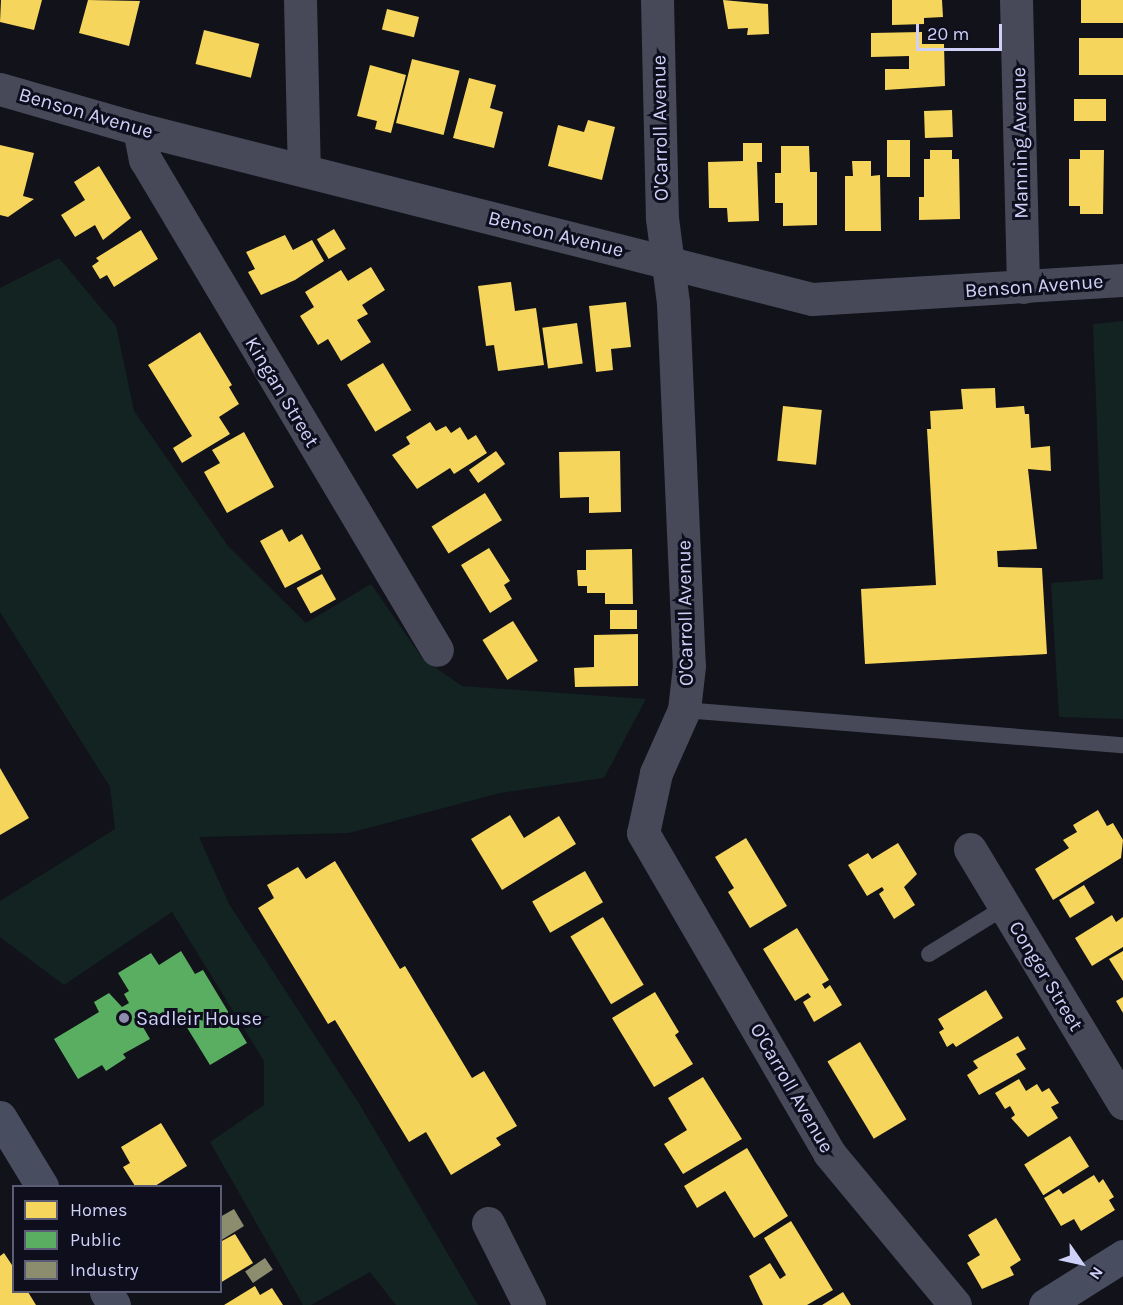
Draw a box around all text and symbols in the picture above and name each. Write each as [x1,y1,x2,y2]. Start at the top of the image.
scale bar [919,12,1004,50]
text: 20 m [927,23,969,45]
street label: O'Carroll Avenue [647,55,673,201]
street label: Manning Avenue [1007,67,1033,219]
street label: Benson Avenue [16,82,156,144]
street label: Benson Avenue [486,206,626,262]
street label: Benson Avenue [964,269,1104,303]
street label: Kingan Street [240,333,324,451]
street label: O'Carroll Avenue [672,540,698,686]
street label: Conger Street [1004,917,1088,1035]
place label: Sadleir House [136,1006,262,1030]
marker: Sadleir House [117,1011,131,1025]
street label: O'Carroll Avenue [745,1019,839,1157]
legend [12,1185,222,1293]
text: Homes [70,1199,127,1221]
text: Public [70,1229,121,1251]
north arrow [1051,1233,1111,1293]
text: Industry [70,1259,139,1281]
text: N [1085,1263,1107,1283]

